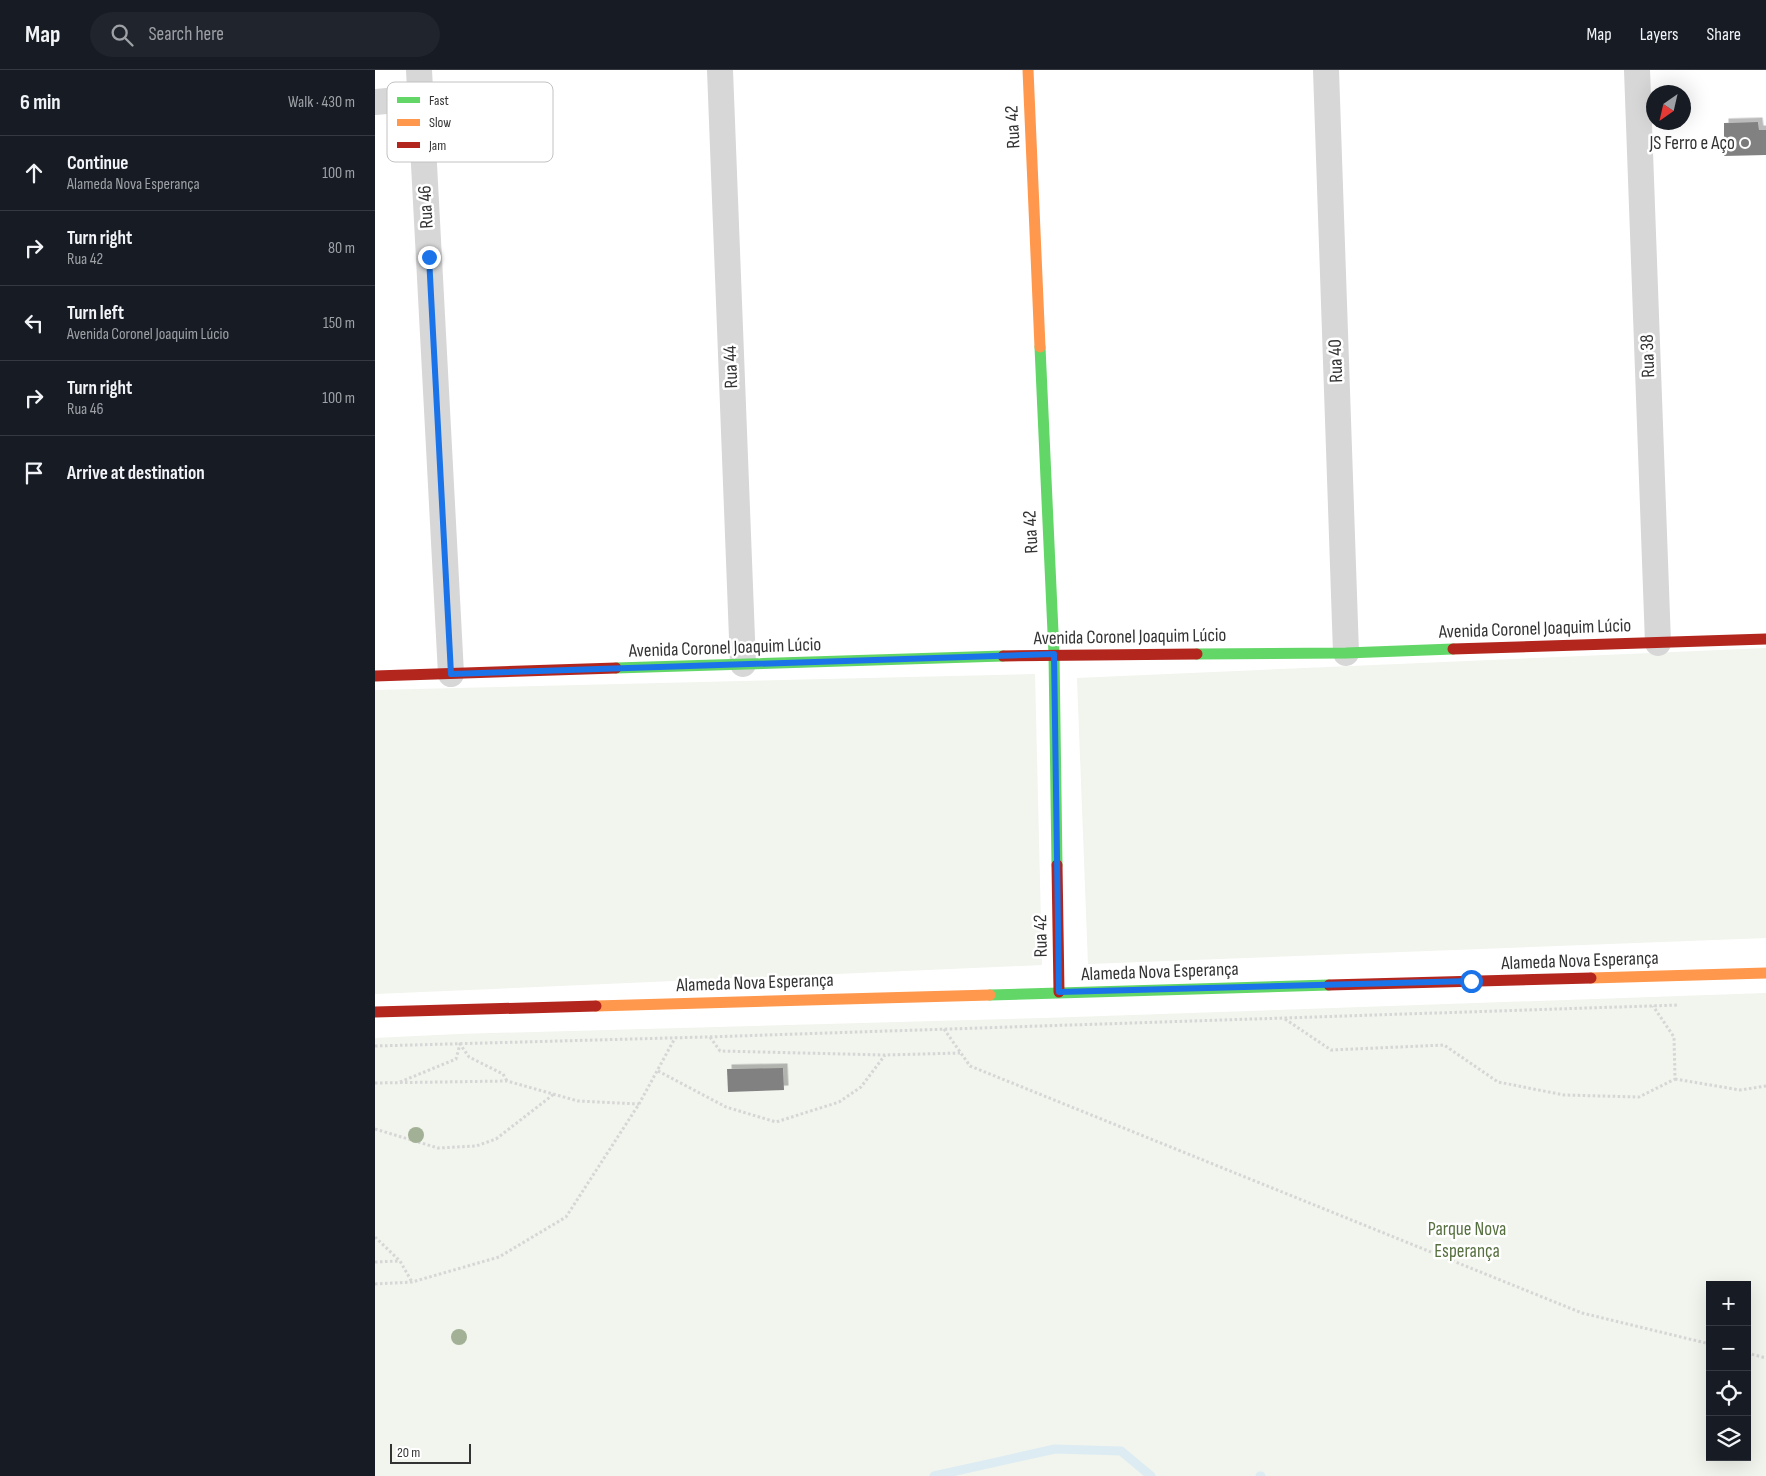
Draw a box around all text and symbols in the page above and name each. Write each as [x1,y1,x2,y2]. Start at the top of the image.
search box [90,12,440,57]
text: Map [25,20,60,49]
icon: search [108,21,136,49]
text: Search here [148,23,224,46]
text: Map [1587,24,1612,45]
text: Layers [1640,24,1679,45]
text: Share [1707,24,1741,45]
legend [387,82,553,162]
north arrow [1646,85,1691,130]
text: 6 min [20,90,61,115]
text: Fast [429,92,449,109]
text: Walk · 430 m [288,93,355,112]
street label: Rua 42 [1000,105,1026,149]
text: Slow [429,114,451,131]
place label: JS Ferro e Aço [1648,132,1735,155]
text: Jam [428,137,446,154]
marker: JS Ferro e Aço [1739,137,1751,149]
text: Continue [67,152,128,175]
icon: ahead [20,159,48,187]
text: 100 m [322,164,355,183]
text: Alameda Nova Esperança [67,175,200,194]
street label: Rua 46 [413,185,439,229]
text: Turn right [67,227,132,250]
icon: right [20,234,48,262]
text: 80 m [328,239,355,258]
route end [418,246,441,269]
text: Rua 42 [67,250,103,269]
text: Turn left [67,302,124,325]
icon: left [20,309,48,337]
text: 150 m [323,314,355,333]
text: Avenida Coronel Joaquim Lúcio [67,325,229,344]
street label: Rua 38 [1636,334,1660,378]
street label: Rua 40 [1324,339,1348,383]
street label: Rua 44 [719,345,743,389]
text: Turn right [67,377,132,400]
icon: right [20,384,48,412]
text: 100 m [322,389,355,408]
text: Rua 46 [67,400,103,419]
icon: arrive [20,459,48,487]
text: Arrive at destination [67,462,205,485]
street label: Rua 42 [1018,510,1044,554]
street label: Avenida Coronel Joaquim Lúcio [1437,614,1632,644]
street label: Avenida Coronel Joaquim Lúcio [1033,624,1226,650]
street label: Avenida Coronel Joaquim Lúcio [627,633,822,663]
street label: Rua 42 [1029,914,1053,958]
street label: Alameda Nova Esperança [1500,947,1659,975]
street label: Alameda Nova Esperança [1080,958,1239,986]
street label: Alameda Nova Esperança [675,969,834,997]
route start [1460,970,1483,993]
park label: Parque Nova Esperança [1428,1218,1506,1263]
map controls [1706,1281,1751,1461]
button: + [1706,1281,1751,1326]
button: − [1706,1326,1751,1371]
button: locate [1706,1371,1751,1416]
button: layers [1706,1416,1751,1461]
scale bar [390,1441,471,1464]
text: 20 m [397,1444,420,1461]

